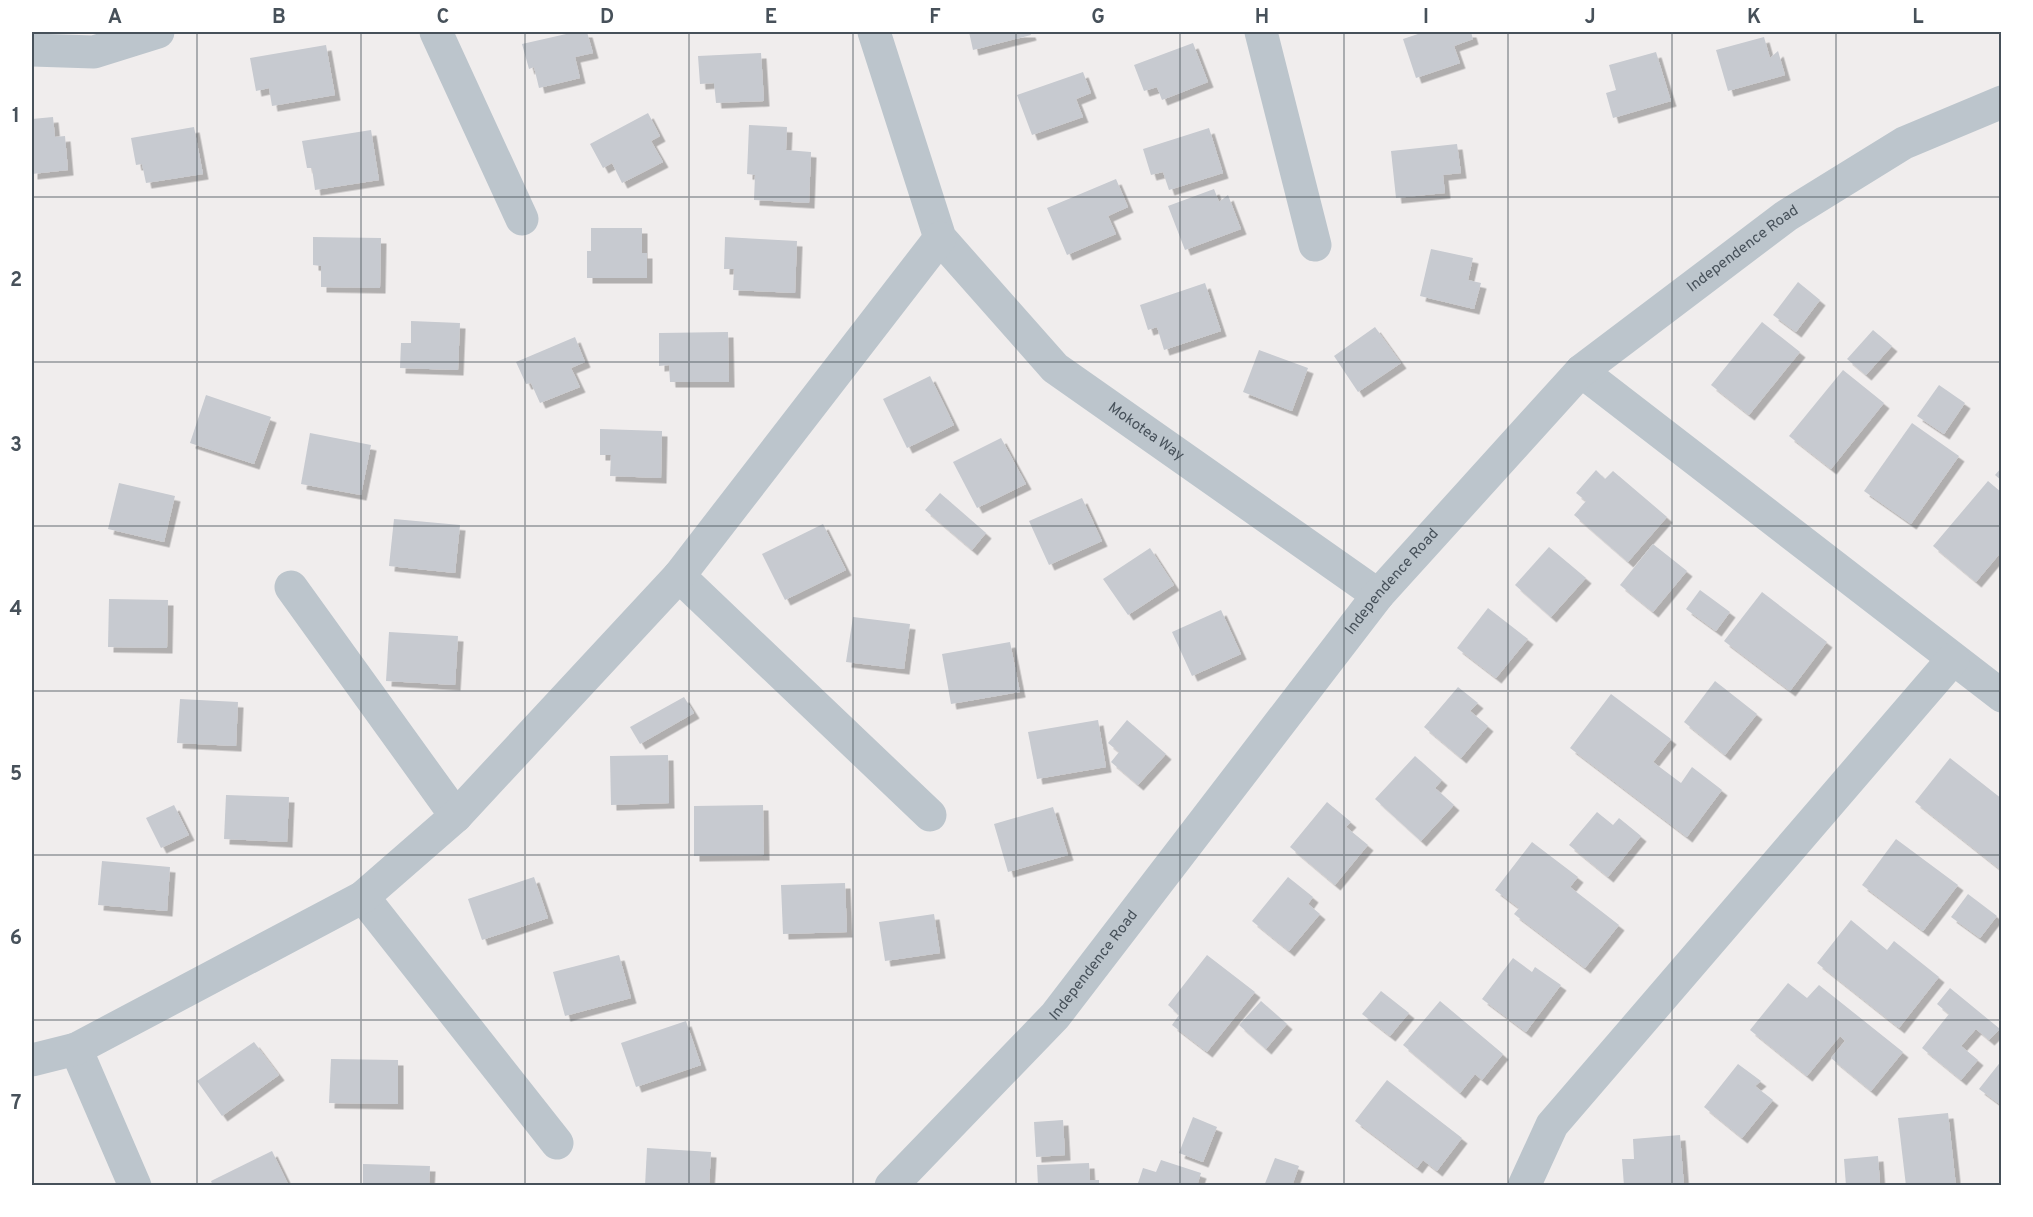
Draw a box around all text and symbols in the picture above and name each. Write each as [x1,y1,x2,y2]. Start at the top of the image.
text: A [108,5,122,31]
text: B [272,5,286,31]
text: C [437,5,449,31]
text: D [600,5,614,31]
text: E [765,5,777,31]
text: F [929,5,941,31]
text: G [1091,5,1105,31]
text: H [1255,5,1269,31]
text: I [1423,5,1429,31]
text: J [1584,5,1596,31]
text: K [1747,5,1761,31]
text: L [1912,5,1924,31]
text: 1 [12,104,20,130]
street label: Independence Road [1683,201,1802,297]
text: 2 [10,268,22,294]
street label: Mokotea Way [1104,399,1188,465]
text: 3 [10,433,22,459]
street label: Independence Road [1341,525,1443,639]
text: 4 [10,597,22,623]
text: 5 [10,762,22,788]
street label: Independence Road [1046,906,1142,1025]
text: 6 [10,926,22,952]
text: 7 [11,1091,21,1117]

